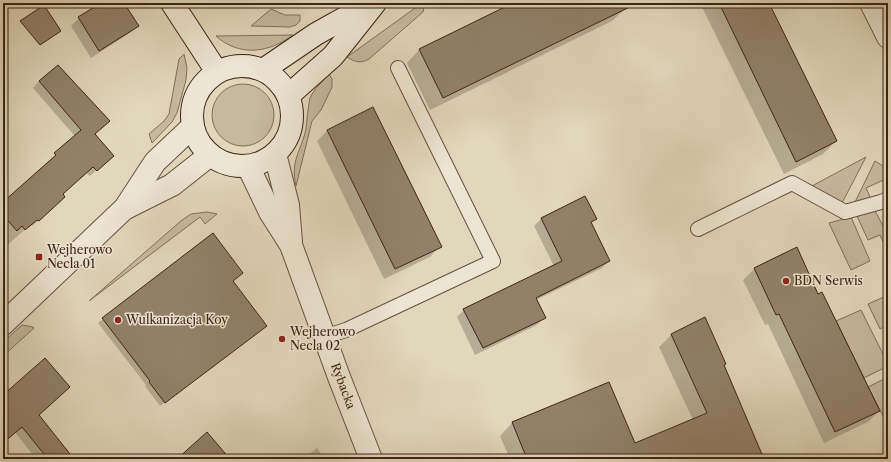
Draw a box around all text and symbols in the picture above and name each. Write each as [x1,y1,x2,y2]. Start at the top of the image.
place label: Wejherowo Necla 01 [46,242,112,271]
marker: Wejherowo Necla 01 [34,252,44,262]
place label: BDN Serwis [794,273,863,288]
marker: BDN Serwis [781,276,791,286]
place label: Wulkanizacja Koy [125,312,228,327]
marker: Wulkanizacja Koy [113,315,123,325]
place label: Wejherowo Necla 02 [289,324,355,353]
marker: Wejherowo Necla 02 [277,334,287,344]
street label: Rybacka [328,361,359,412]

